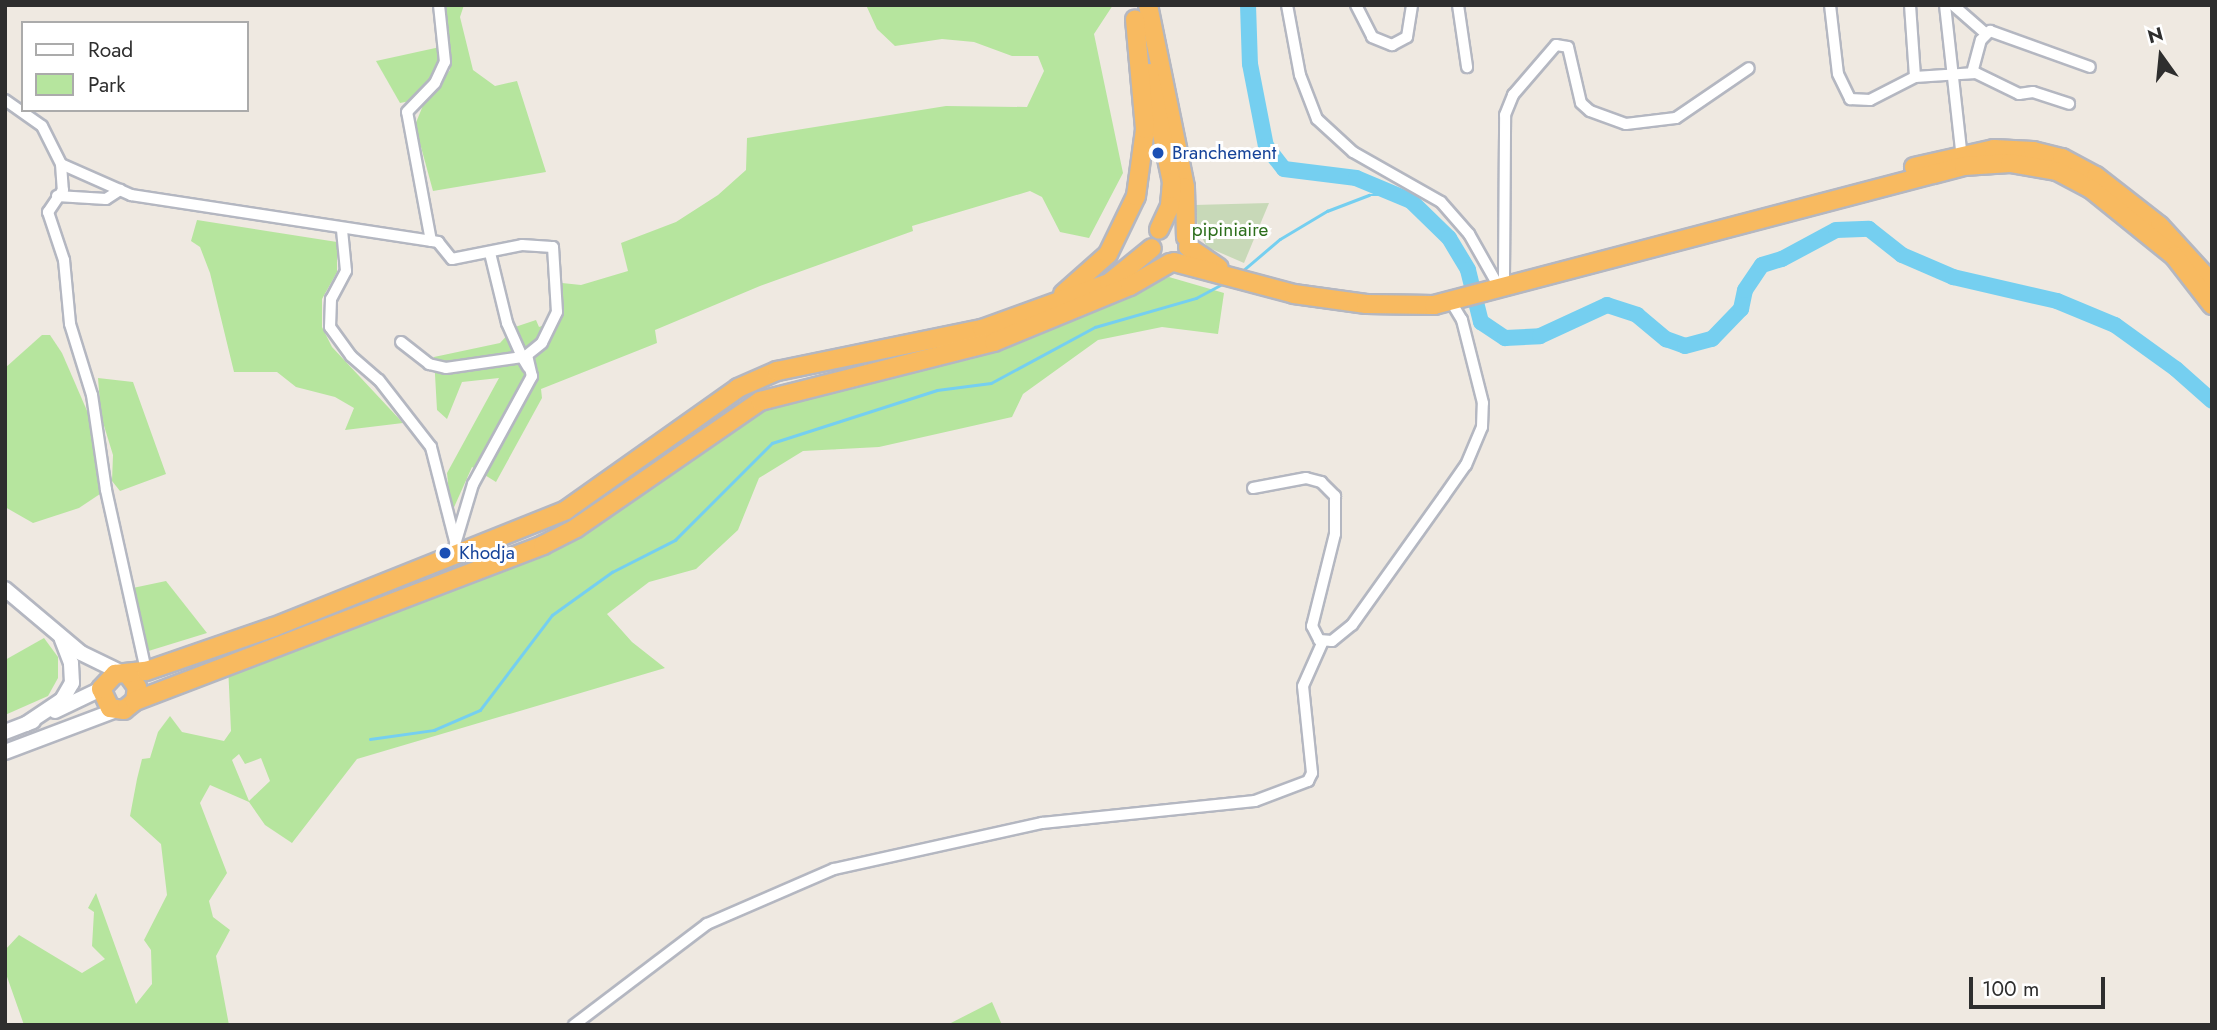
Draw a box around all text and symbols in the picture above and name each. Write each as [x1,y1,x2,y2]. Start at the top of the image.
text: N [2145,20,2166,50]
legend [21,21,248,112]
north arrow [2126,21,2196,91]
text: Road [88,35,133,65]
text: Park [88,70,125,100]
place label: Branchement [1172,142,1276,164]
marker: Branchement [1150,145,1166,161]
park label: pipiniaire [1192,219,1268,241]
place label: Khodja [459,542,515,564]
marker: Khodja [437,545,453,561]
scale bar [1972,964,2108,1008]
text: 100 m [1982,974,2039,1004]

